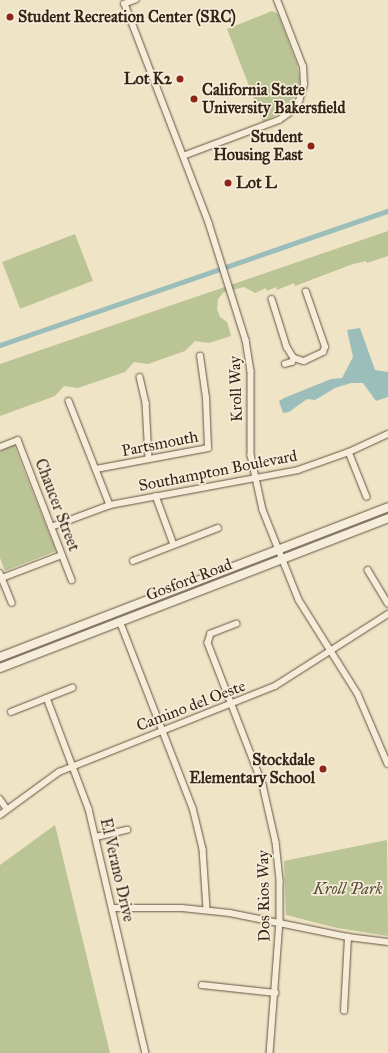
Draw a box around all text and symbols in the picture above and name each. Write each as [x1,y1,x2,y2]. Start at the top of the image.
place label: Student Recreation Center (SRC) [18,7,236,27]
marker: Student Recreation Center (SRC) [5,12,15,22]
place label: Lot K2 [124,69,172,89]
marker: Lot K2 [175,74,185,84]
place label: California State University Bakersfield [202,80,345,118]
marker: California State University Bakersfield [189,94,199,104]
place label: Student Housing East [213,127,303,165]
marker: Student Housing East [306,141,316,151]
place label: Lot L [236,173,277,193]
marker: Lot L [223,178,233,188]
street label: Kroll Way [225,356,247,422]
street label: Partsmouth [120,427,200,461]
street label: Southampton Boulevard [137,446,299,496]
street label: Chaucer Street [31,456,83,554]
street label: Gosford Road [143,555,235,605]
street label: Camino del Oeste [134,676,248,736]
place label: Stockdale Elementary School [189,750,315,788]
marker: Stockdale Elementary School [318,764,328,774]
street label: El Verano Drive [96,816,138,924]
street label: Dos Rios Way [254,850,274,942]
park label: Kroll Park [313,879,383,899]

